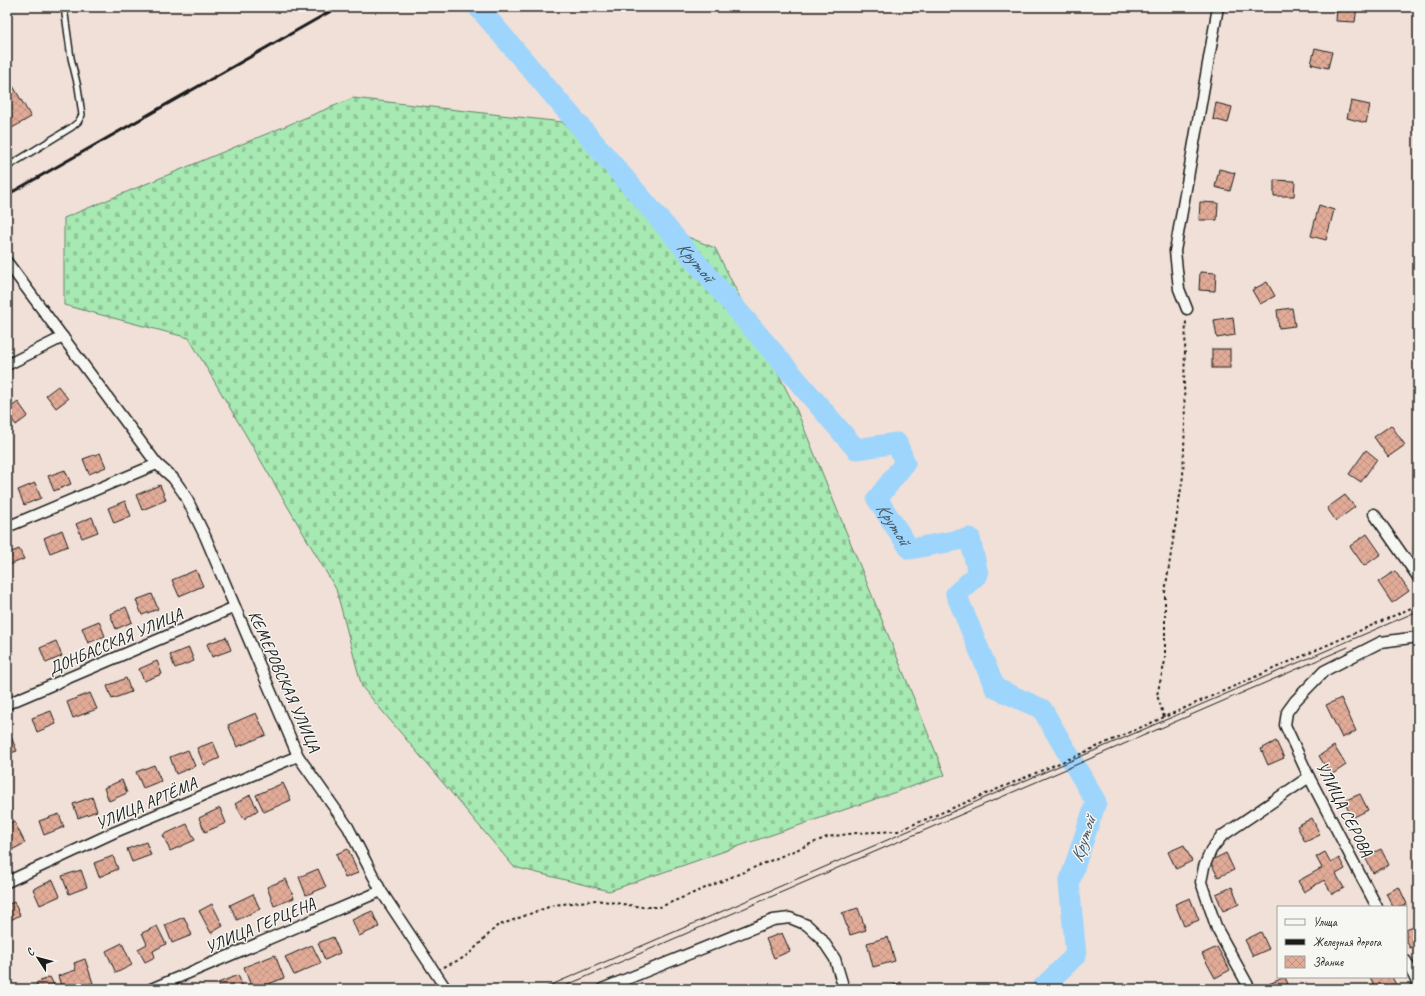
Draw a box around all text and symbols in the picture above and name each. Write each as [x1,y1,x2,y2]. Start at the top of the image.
water label: Крутой [672,237,721,289]
water label: Крутой [871,498,917,552]
street label: ДОНБАССКАЯ УЛИЦА [45,603,187,679]
street label: КЕМЕРОВСКАЯ УЛИЦА [244,607,325,756]
street label: УЛИЦА СЕРОВА [1312,758,1378,861]
street label: УЛИЦА АРТЁМА [93,772,201,834]
water label: Крутой [1065,810,1102,864]
street label: УЛИЦА ГЕРЦЕНА [202,893,319,958]
legend [1277,906,1407,978]
text: Улица [1313,914,1338,930]
text: Железная дорога [1313,934,1382,950]
north arrow [18,938,58,978]
text: С [23,945,38,958]
text: Здание [1313,954,1344,970]

